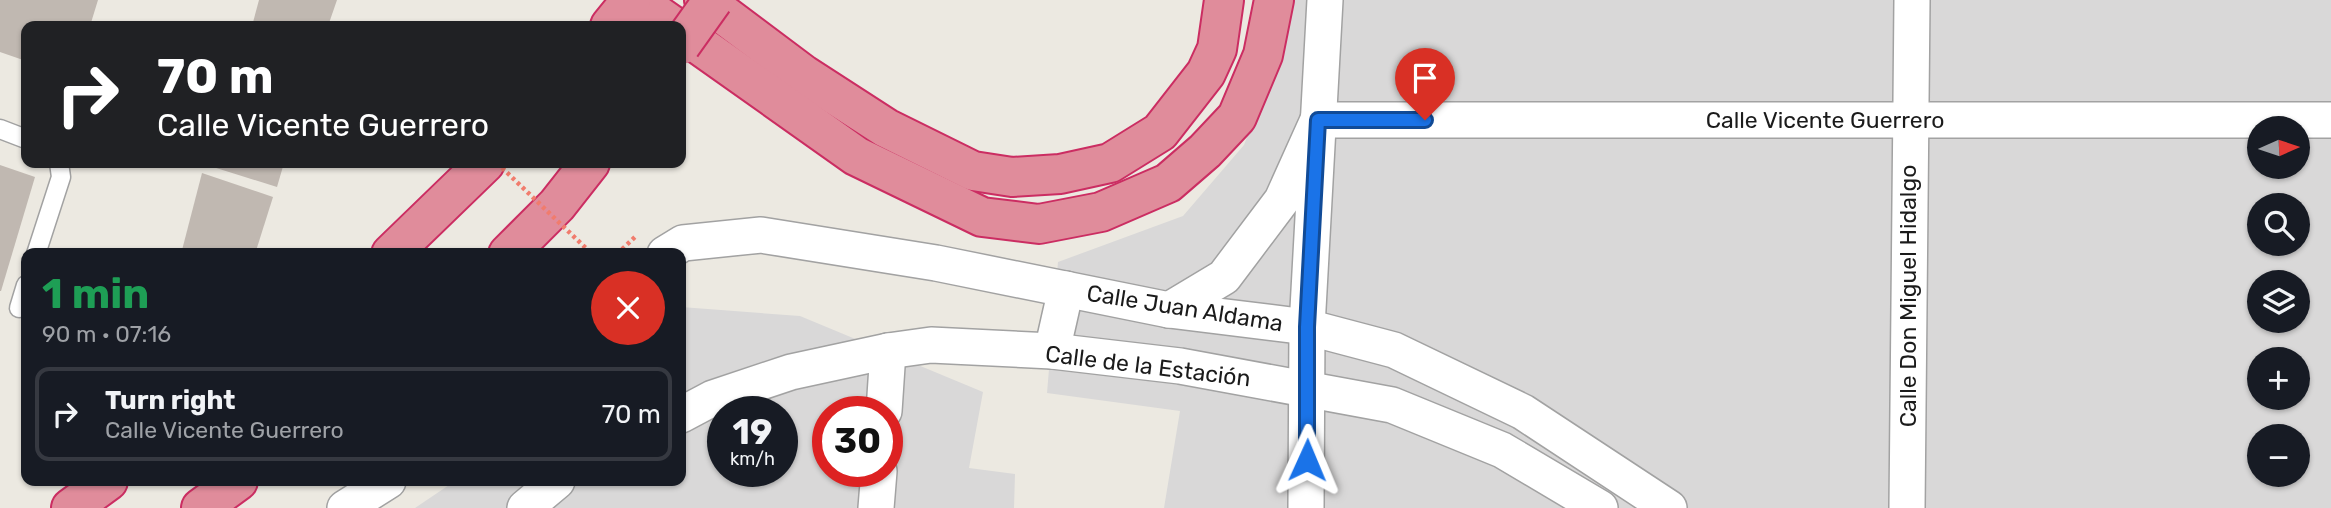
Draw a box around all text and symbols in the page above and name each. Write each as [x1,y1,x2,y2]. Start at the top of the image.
text: 70 m [157,47,274,105]
pin [1395,48,1455,120]
icon: right [42,49,133,140]
icon: arrive [1406,59,1444,97]
text: Calle Vicente Guerrero [157,106,489,144]
street label: Calle Vicente Guerrero [1706,106,1944,134]
north arrow [2247,116,2310,178]
map controls [2247,116,2310,487]
street label: Calle Don Miguel Hidalgo [1894,165,1922,427]
button: search [2247,193,2310,256]
text: 1 min [42,269,149,319]
button: layers [2247,270,2310,333]
button: close [591,271,665,345]
street label: Calle Juan Aldama [1085,279,1285,337]
text: 90 m · 07:16 [42,320,171,348]
street label: Calle de la Estación [1044,340,1252,392]
button: + [2247,347,2310,410]
text: Turn right [105,385,235,416]
icon: right [46,395,84,433]
speed limit sign: 30 [812,396,903,487]
text: 70 m [602,399,661,430]
text: 19 [733,411,772,453]
text: Calle Vicente Guerrero [105,416,344,444]
position arrow [1270,423,1344,497]
button: − [2247,424,2310,487]
text: km/h [730,448,775,470]

